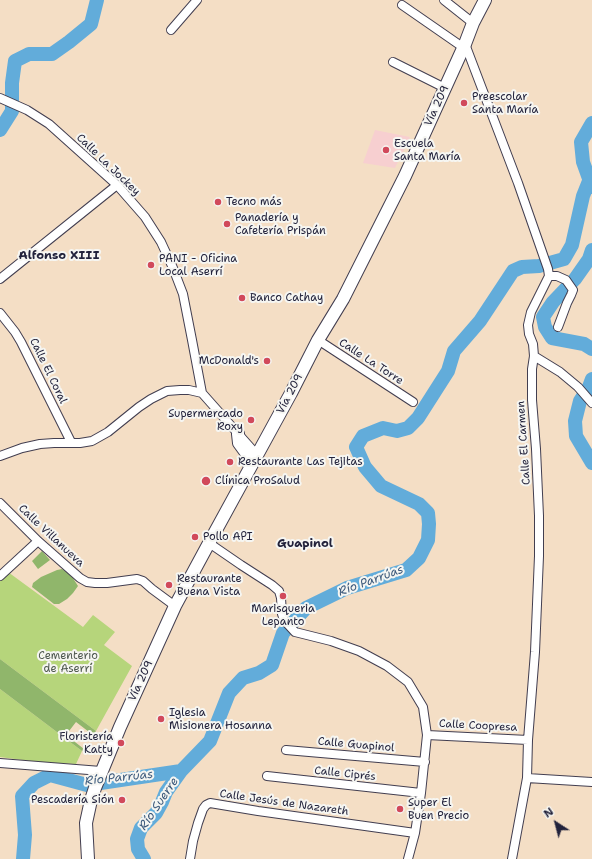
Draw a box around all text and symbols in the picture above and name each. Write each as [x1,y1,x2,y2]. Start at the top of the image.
street label: Vía 209 [422,84,452,128]
place label: Preescolar Santa María [472,90,538,116]
marker: Preescolar Santa María [459,98,469,108]
street label: Calle La Jockey [73,131,143,199]
place label: Escuela Santa María [394,137,460,163]
marker: Escuela Santa María [381,145,391,155]
place label: Tecno más [226,195,282,209]
marker: Tecno más [213,197,223,207]
place label: Panadería y Cafetería Prispán [235,211,326,237]
marker: Panadería y Cafetería Prispán [222,219,232,229]
district label: Alfonso XIII [19,249,99,263]
place label: PANI - Oficina Local Aserrí [159,252,237,278]
marker: PANI - Oficina Local Aserrí [146,260,156,270]
place label: Banco Cathay [250,291,323,305]
marker: Banco Cathay [237,293,247,303]
street label: Calle El Coral [26,336,70,406]
street label: Calle La Torre [336,336,406,388]
place label: McDonald's [199,354,259,368]
marker: McDonald's [262,356,272,366]
street label: Vía 209 [274,372,306,416]
street label: Calle El Carmen [514,401,534,485]
place label: Supermercado Roxy [168,407,243,433]
marker: Supermercado Roxy [246,415,256,425]
place label: Restaurante Las Tejitas [238,455,363,469]
marker: Restaurante Las Tejitas [225,457,235,467]
place label: Clínica ProSalud [215,474,300,488]
marker: Clínica ProSalud [200,475,212,487]
street label: Calle Villanueva [15,502,87,570]
place label: Pollo API [203,530,253,544]
marker: Pollo API [190,532,200,542]
district label: Guapinol [277,537,333,551]
water label: Río Parrúas [336,563,406,599]
place label: Restaurante Buena Vista [177,572,242,598]
marker: Restaurante Buena Vista [164,580,174,590]
marker: Marisqueria Lepanto [278,591,288,601]
place label: Marisqueria Lepanto [251,602,315,628]
park label: Cementerio de Aserrí [38,649,98,675]
street label: Vía 209 [126,659,156,703]
place label: Iglesia Misionera Hosanna [169,706,272,732]
marker: Iglesia Misionera Hosanna [156,714,166,724]
street label: Calle Coopresa [438,717,518,735]
place label: Floristería Katty [59,730,113,756]
street label: Calle Guapinol [317,735,395,755]
marker: Floristería Katty [116,738,126,748]
street label: Calle Ciprés [314,764,376,784]
water label: Río Parrúas [84,767,154,789]
water label: Río Suerre [136,775,182,833]
street label: Calle Jesús de Nazareth [219,787,349,819]
place label: Pescadería Sión [31,793,114,807]
marker: Pescadería Sión [117,795,127,805]
place label: Super El Buen Precio [408,796,469,822]
north arrow [536,803,576,843]
marker: Super El Buen Precio [395,804,405,814]
text: N [541,804,557,822]

